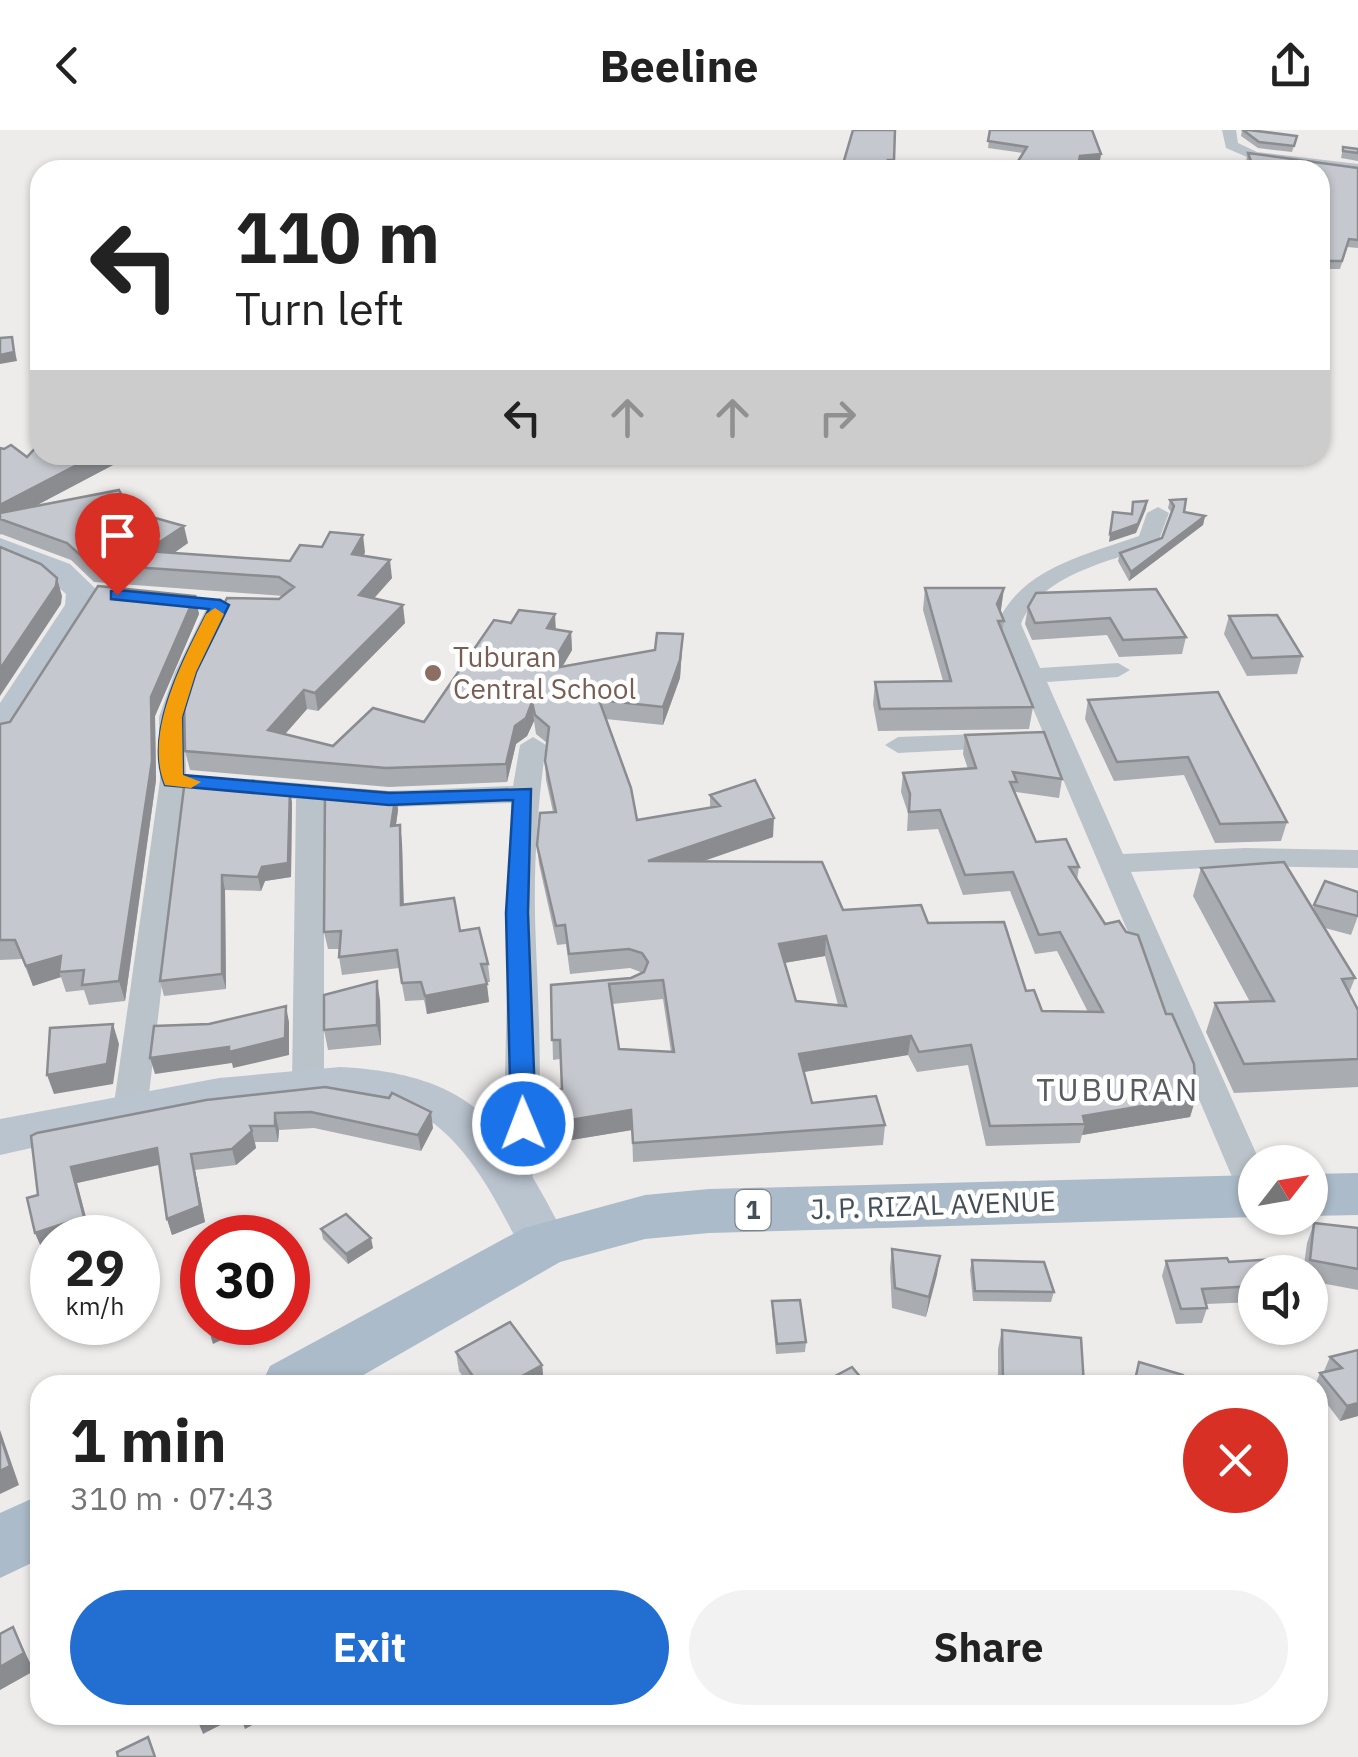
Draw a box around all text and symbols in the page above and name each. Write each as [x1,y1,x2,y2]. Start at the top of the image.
text: Beeline [599,36,759,94]
icon: back [40,38,95,93]
icon: share [1263,38,1318,93]
text: 110 m [235,191,440,282]
icon: left [70,200,200,330]
text: Turn left [235,279,404,337]
icon: left [495,390,550,445]
icon: ahead [600,390,655,445]
icon: ahead [705,390,760,445]
icon: right [810,390,865,445]
pin [75,493,160,596]
icon: arrive [90,508,145,563]
place label: Tuburan Central School [453,638,636,707]
marker: Tuburan Central School [422,662,444,684]
district label: TUBURAN [1036,1068,1200,1110]
position arrow [471,1072,575,1176]
north arrow [1238,1145,1328,1235]
map controls [1238,1145,1328,1345]
street label: J. P. RIZAL AVENUE [810,1182,1056,1227]
road number: 1 [736,1190,770,1230]
speed limit sign: 30 [180,1215,310,1345]
text: 29 [65,1235,125,1300]
button: sound [1238,1255,1328,1345]
text: km/h [66,1289,124,1322]
text: 1 min [70,1400,227,1479]
button: close [1183,1408,1288,1513]
text: 310 m · 07:43 [70,1477,275,1519]
button: Exit [70,1590,669,1705]
button: Share [689,1590,1288,1705]

